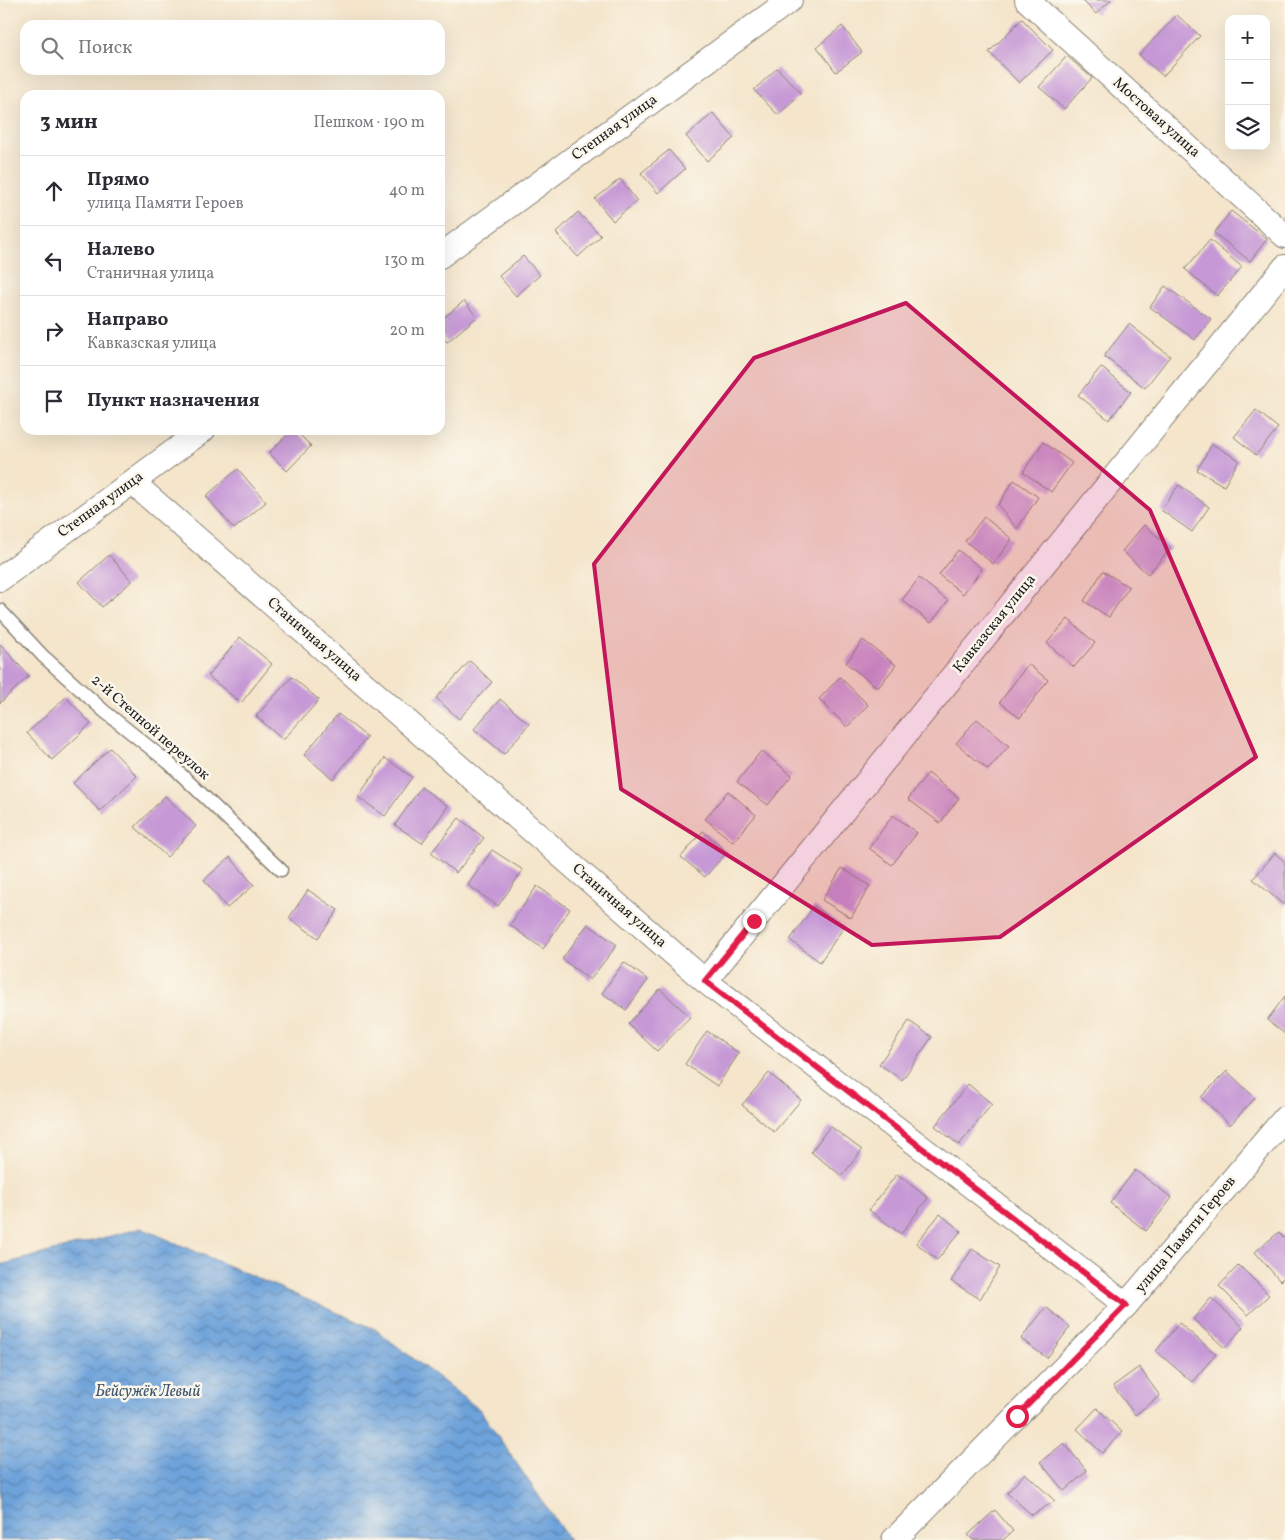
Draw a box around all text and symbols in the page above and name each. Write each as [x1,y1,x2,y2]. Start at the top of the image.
map controls [1225,15,1270,150]
button: + [1225,15,1270,60]
search box [20,20,445,75]
icon: search [38,34,66,62]
text: Поиск [78,35,132,61]
button: − [1225,60,1270,105]
street label: Мостовая улица [1108,73,1204,163]
street label: Степная улица [568,90,662,166]
button: layers [1225,105,1270,150]
text: 3 мин [40,108,98,137]
text: Пешком · 190 m [313,112,425,134]
text: Прямо [87,167,149,193]
icon: ahead [40,177,68,205]
text: 40 m [389,180,425,202]
text: улица Памяти Героев [87,193,244,215]
text: Налево [87,237,155,263]
icon: left [40,247,68,275]
text: 130 m [384,250,425,272]
text: Станичная улица [87,263,214,285]
text: Направо [87,307,169,333]
icon: right [40,317,68,345]
text: 20 m [390,320,425,342]
text: Кавказская улица [87,333,217,355]
icon: arrive [40,387,68,415]
text: Пункт назначения [87,388,260,414]
street label: Степная улица [54,467,148,543]
street label: Кавказская улица [949,570,1041,678]
street label: Станичная улица [262,593,366,687]
street label: 2-й Степной переулок [86,670,214,786]
street label: Станичная улица [567,859,671,953]
route end [743,910,766,933]
street label: улица Памяти Героев [1131,1172,1241,1298]
water label: Бейсужёк Левый [96,1381,200,1403]
route start [1006,1405,1029,1428]

